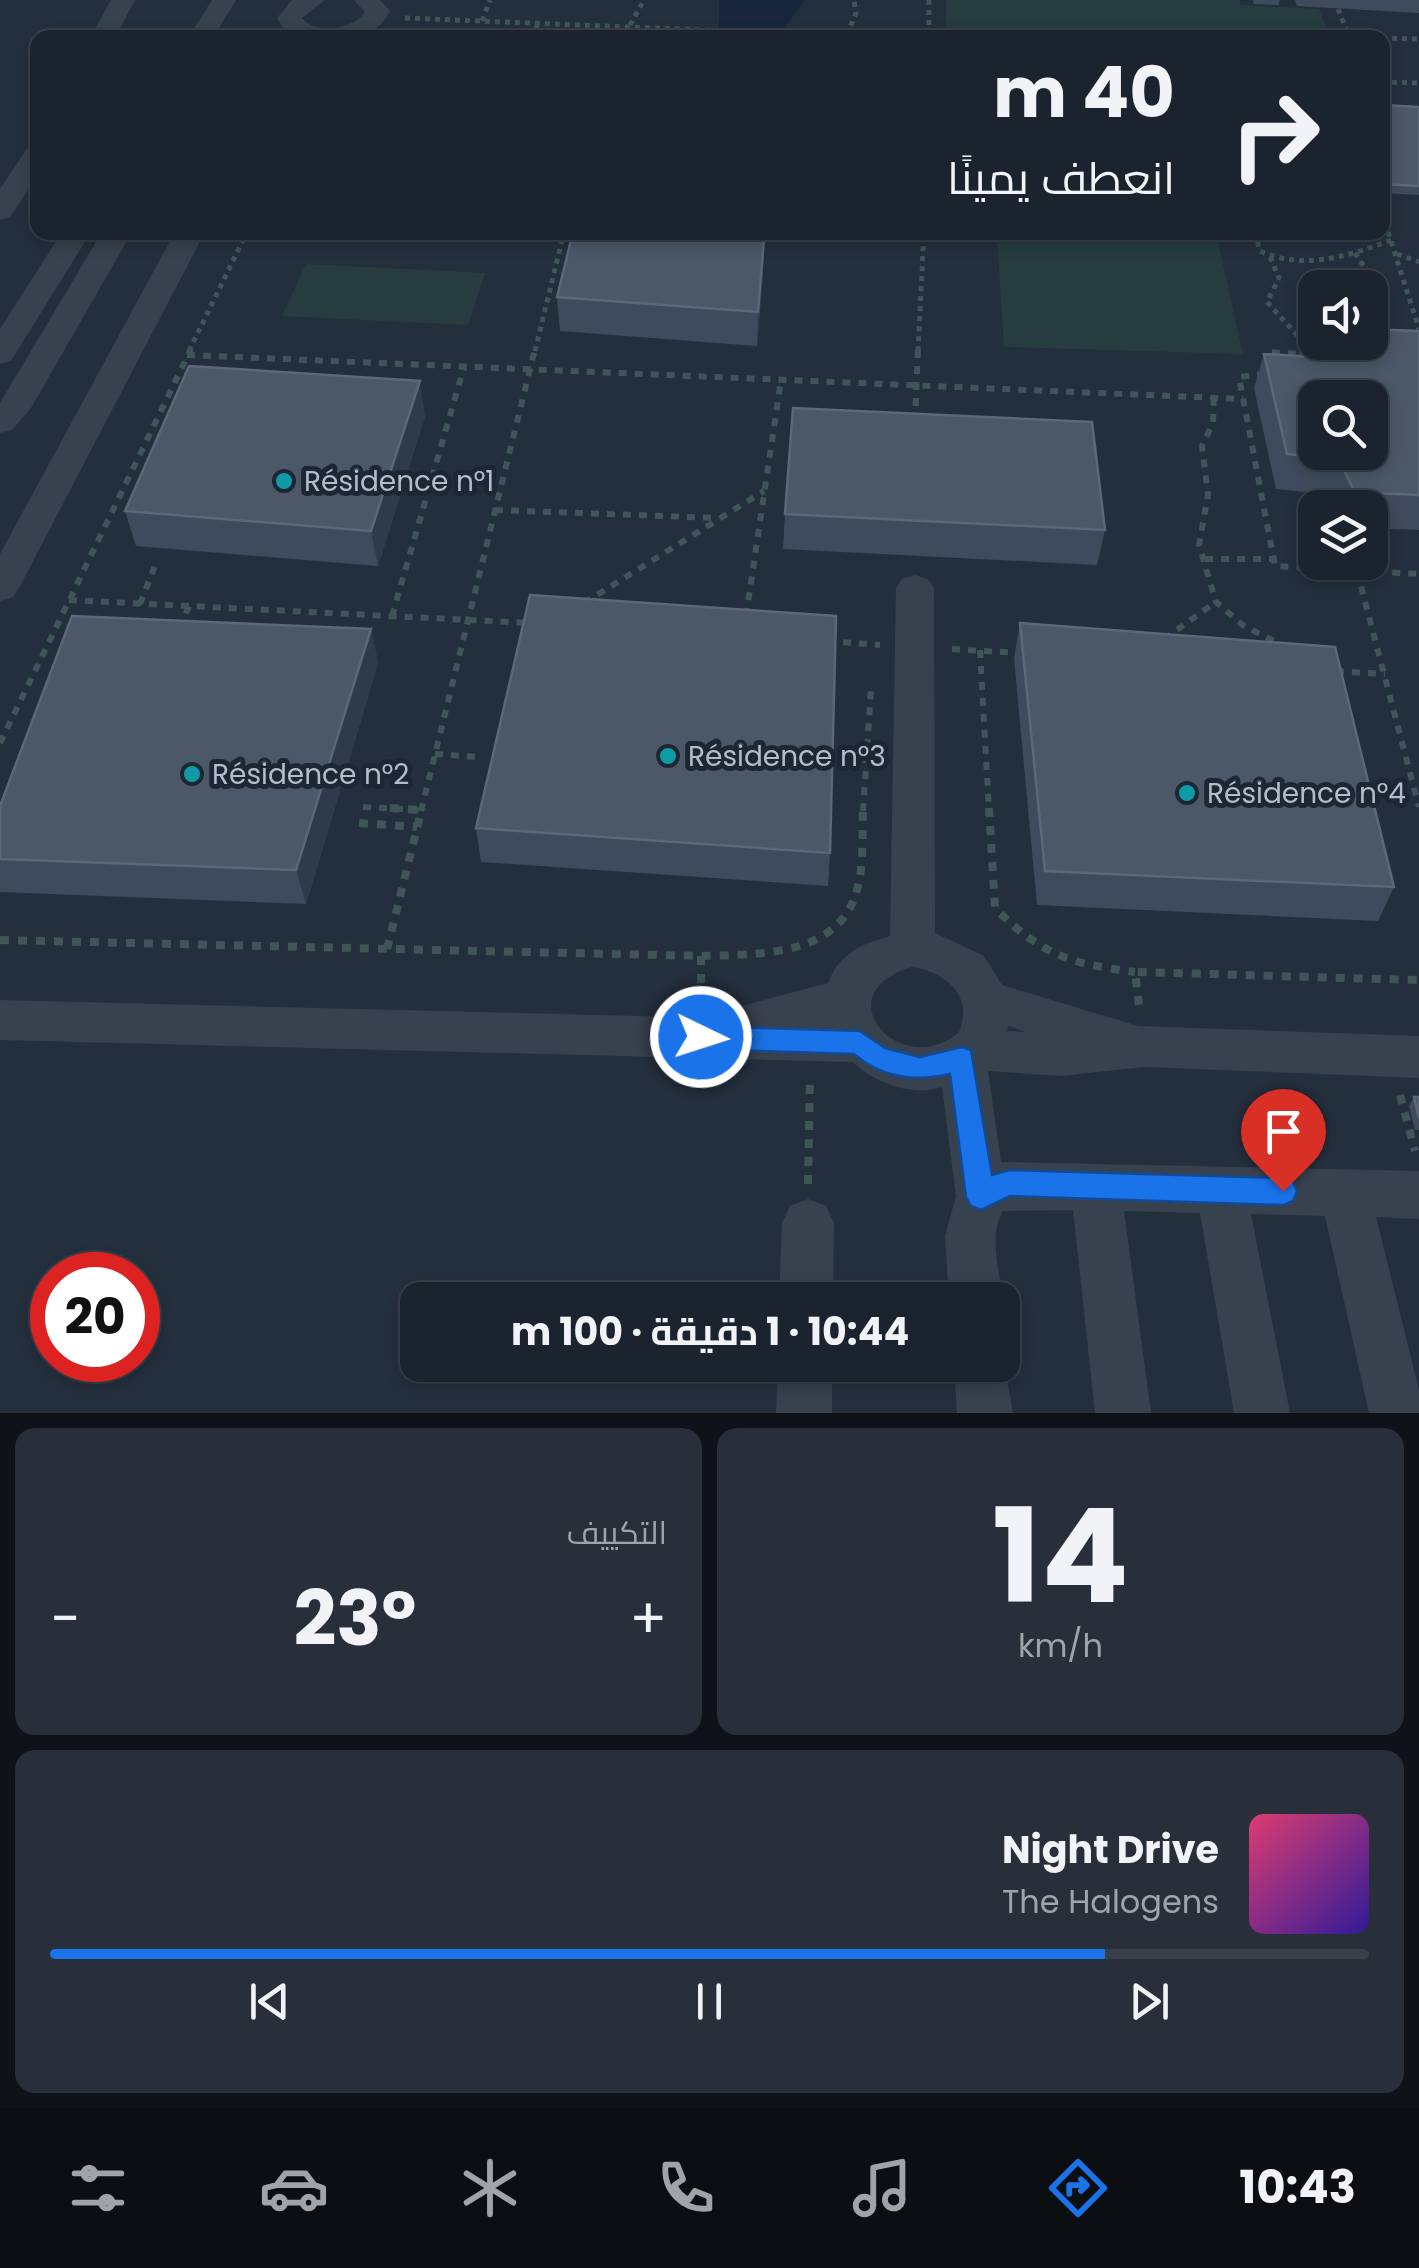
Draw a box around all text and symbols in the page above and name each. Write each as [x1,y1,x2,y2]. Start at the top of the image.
text: 40 m [993,43,1175,142]
icon: right [1210,70,1340,200]
text: انعطف يمينًا [947,147,1175,210]
map controls [1298,270,1388,580]
button: sound [1298,270,1388,360]
button: search [1298,380,1388,470]
place label: Résidence n°1 [304,462,494,501]
marker: Résidence n°1 [273,470,295,492]
button: layers [1298,490,1388,580]
place label: Résidence n°3 [688,737,886,776]
marker: Résidence n°3 [657,745,679,767]
place label: Résidence n°2 [212,755,409,794]
marker: Résidence n°2 [181,763,203,785]
place label: Résidence n°4 [1207,774,1406,813]
marker: Résidence n°4 [1176,782,1198,804]
position arrow [649,985,753,1089]
pin [1241,1089,1326,1192]
icon: arrive [1256,1104,1311,1159]
speed limit sign: 20 [30,1252,160,1382]
text: 10:44 · 1 دقيقة · 100 m [511,1305,909,1358]
text: 14 [992,1465,1129,1648]
text: التكييف [567,1510,667,1555]
text: 23° [293,1566,416,1671]
text: − [50,1580,80,1657]
text: + [629,1580,667,1657]
text: km/h [1018,1623,1103,1668]
text: Night Drive [1002,1823,1219,1876]
text: The Halogens [1002,1879,1219,1924]
icon: previous [242,1974,297,2029]
icon: pause [682,1974,737,2029]
icon: next [1122,1974,1177,2029]
icon: filters [63,2153,133,2223]
icon: car [259,2153,329,2223]
icon: climate [455,2153,525,2223]
icon: phone [651,2153,721,2223]
icon: music [847,2153,917,2223]
icon: directions [1043,2153,1113,2223]
text: 10:43 [1239,2156,1356,2219]

